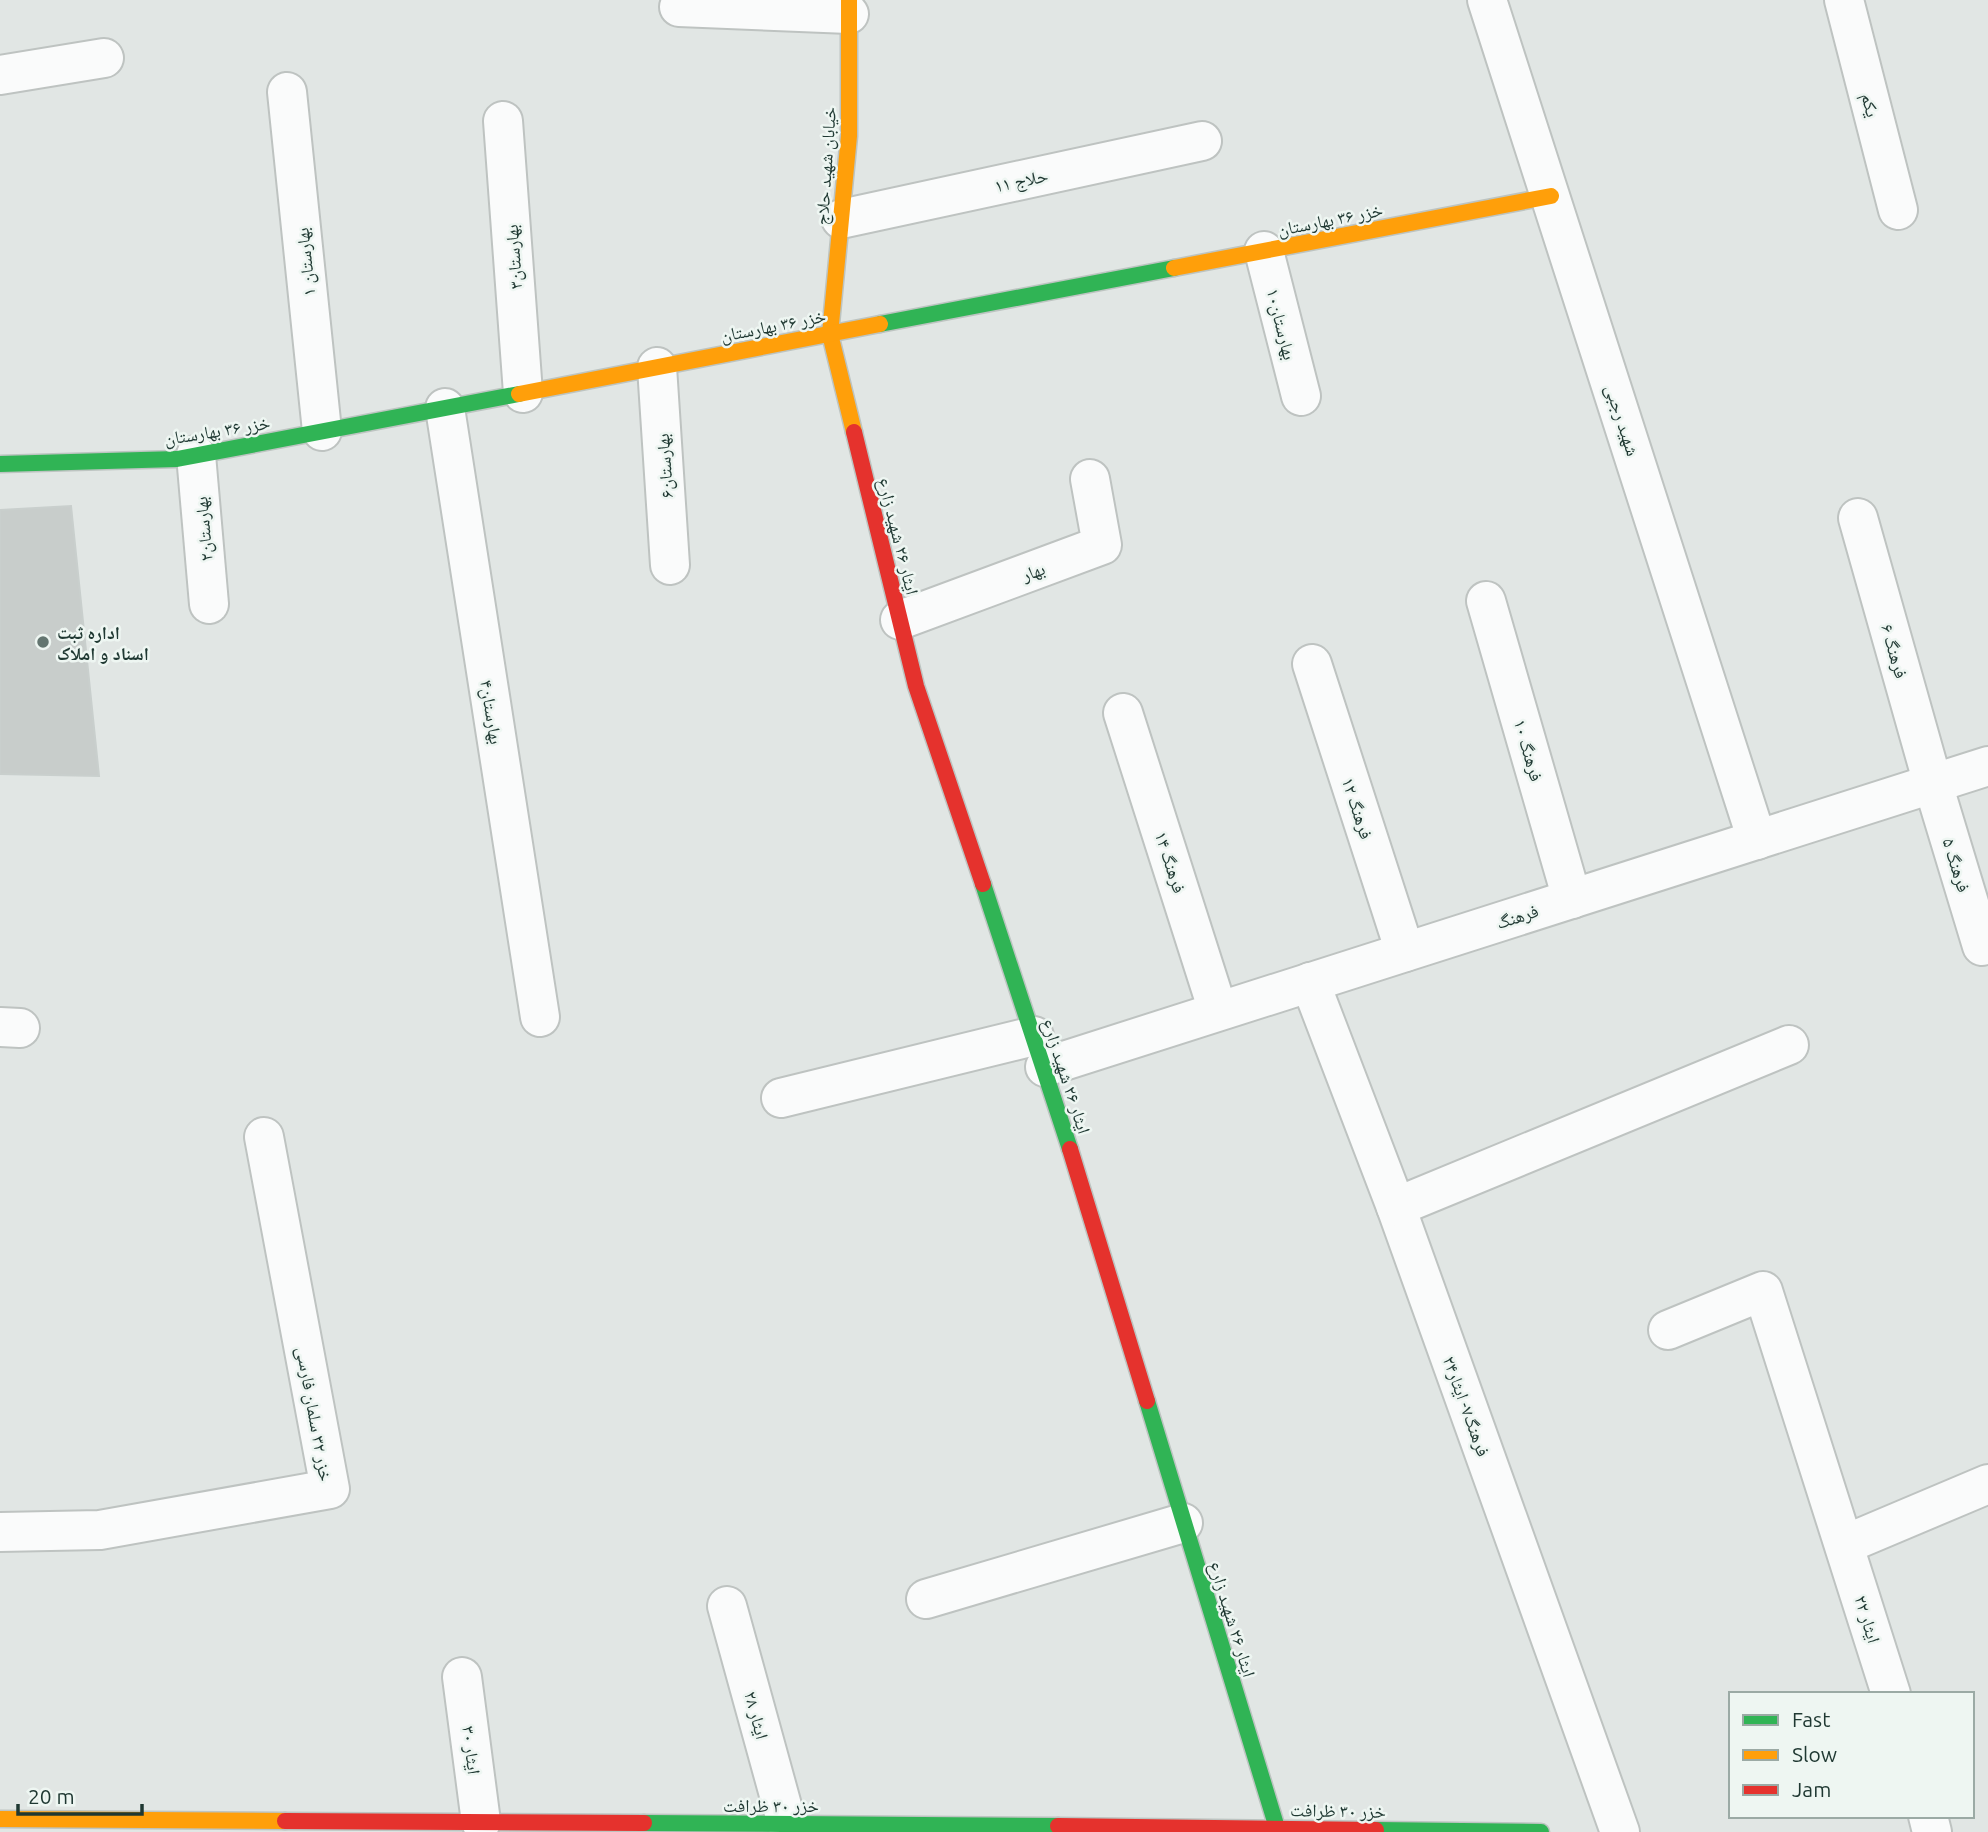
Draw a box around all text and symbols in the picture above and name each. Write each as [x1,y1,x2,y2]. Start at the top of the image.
street label: یکم [1855,91,1884,120]
street label: خیابان شهید حلاج [811,106,842,226]
street label: حلاج ۱۱ [992,165,1050,198]
street label: خزر ۳۶ بهارستان [1276,199,1385,241]
street label: بهارستان۳ [501,224,527,290]
street label: بهارستان ۱ [291,226,321,297]
street label: بهارستان۱۰ [1262,286,1301,362]
street label: خزر ۳۶ بهارستان [719,305,828,347]
street label: شهید رجبی [1600,382,1644,459]
street label: خزر ۳۶ بهارستان [163,412,272,450]
street label: بهارستان۶ [652,433,678,499]
street label: ایثار ۲۶ شهید زارع [873,475,923,597]
street label: بهارستان۲ [190,496,218,562]
street label: بهار [1018,558,1048,586]
place label: اداره ثبت اسناد و املاک [57,622,149,664]
street label: فرهنگ ۶ [1877,622,1912,681]
marker: اداره ثبت اسناد و املاک [35,634,51,650]
street label: بهارستان۴ [475,678,507,746]
street label: فرهنگ ۱۰ [1510,717,1547,784]
street label: فرهنگ ۱۲ [1338,775,1377,842]
street label: فرهنگ ۱۴ [1151,829,1190,896]
street label: فرهنگ ۵ [1938,836,1975,895]
street label: فرهنگ [1493,900,1541,933]
street label: ایثار ۲۶ شهید زارع [1037,1016,1095,1137]
street label: خزر ۳۲ سلمان فارسی [291,1345,337,1483]
street label: فرهنگ۷- ایثار۲۴ [1438,1353,1494,1459]
street label: ایثار ۲۶ شهید زارع [1204,1559,1260,1680]
street label: ایثار ۲۲ [1850,1593,1885,1646]
street label: ایثار ۲۸ [740,1689,773,1741]
legend [1729,1692,1974,1818]
text: Fast [1792,1707,1830,1731]
street label: ایثار ۳۰ [458,1725,485,1776]
text: Slow [1792,1742,1837,1766]
scale bar [18,1772,142,1816]
text: Jam [1792,1777,1831,1801]
text: 20 m [28,1784,75,1808]
street label: خزر ۳۰ ظرافت [723,1795,819,1816]
street label: خزر ۳۰ ظرافت [1290,1799,1386,1822]

